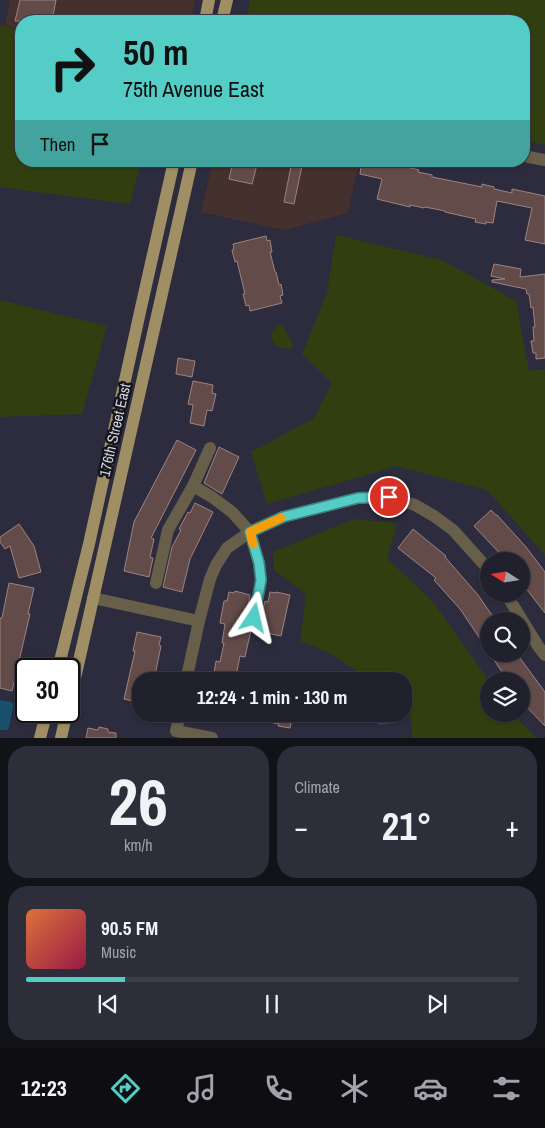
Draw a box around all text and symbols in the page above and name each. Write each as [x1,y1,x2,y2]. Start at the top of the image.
text: 50 m [123,29,188,76]
icon: right [40,35,105,100]
text: 75th Avenue East [123,74,264,104]
icon: arrive [86,130,114,158]
text: Then [40,131,76,157]
street label: 176th Street East [94,381,136,479]
pin [368,476,410,518]
icon: arrive [375,483,403,511]
north arrow [480,552,530,602]
map controls [480,552,530,722]
position arrow [227,591,279,643]
button: search [480,612,530,662]
speed limit sign: 30 [15,658,80,723]
button: layers [480,672,530,722]
text: 12:24 · 1 min · 130 m [197,684,347,710]
text: 26 [109,758,168,845]
text: Climate [295,776,340,798]
text: 21° [382,801,432,852]
text: − [295,808,308,846]
text: + [506,808,519,846]
text: km/h [124,834,152,856]
text: 90.5 FM [101,915,158,941]
text: Music [101,941,136,963]
icon: previous [94,990,122,1018]
icon: pause [258,990,286,1018]
icon: next [423,990,451,1018]
icon: directions [108,1071,143,1106]
icon: music [184,1071,219,1106]
icon: phone [261,1071,296,1106]
icon: climate [337,1071,372,1106]
icon: car [413,1071,448,1106]
icon: filters [489,1071,524,1106]
text: 12:23 [21,1073,67,1103]

